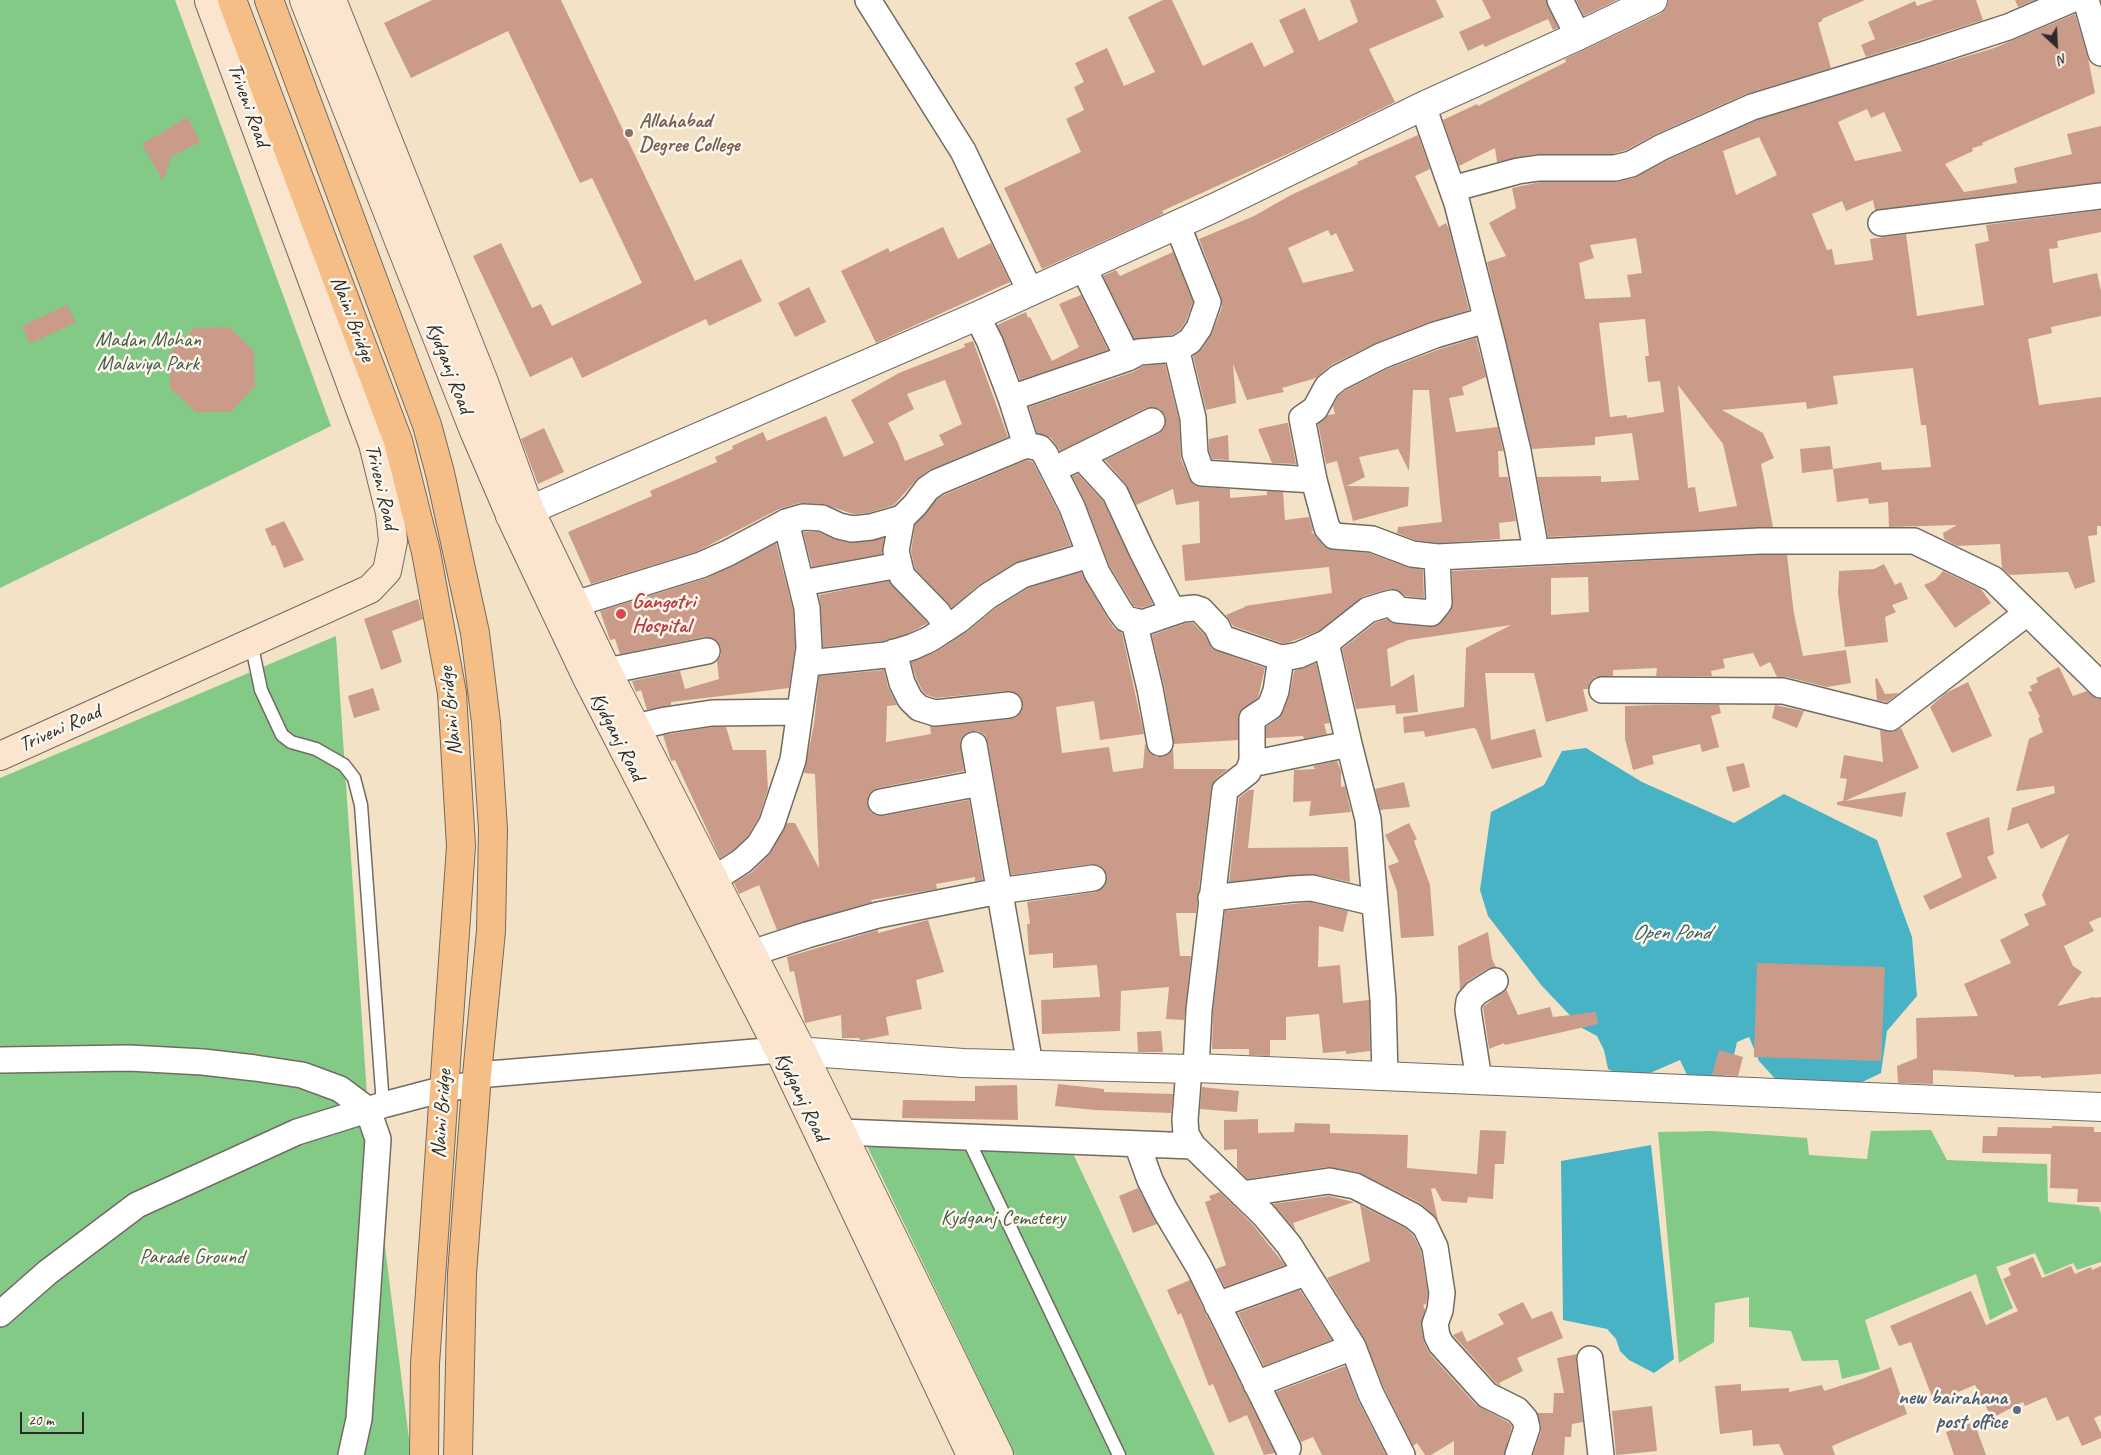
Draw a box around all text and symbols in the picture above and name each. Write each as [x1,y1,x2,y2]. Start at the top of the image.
north arrow [2031,20,2081,70]
text: N [2055,50,2070,69]
street label: Triveni Road [221,60,275,150]
place label: Allahabad Degree College [639,108,740,158]
marker: Allahabad Degree College [623,127,635,139]
street label: Naini Bridge [324,273,380,365]
street label: Kydganj Road [420,319,478,417]
park label: Madan Mohan Malaviya Park [95,327,201,377]
street label: Triveni Road [359,442,403,532]
place label: Gangotri Hospital [632,589,695,639]
marker: Gangotri Hospital [614,607,628,621]
street label: Naini Bridge [434,665,468,757]
street label: Kydganj Road [584,689,650,785]
street label: Triveni Road [15,700,105,758]
water label: Open Pond [1632,920,1710,946]
street label: Kydganj Road [769,1048,833,1146]
street label: Naini Bridge [426,1069,458,1159]
park label: Kydganj Cemetery [941,1205,1065,1231]
park label: Parade Ground [140,1244,244,1270]
place label: new bairahana post office [1898,1385,2007,1435]
scale bar [22,1402,86,1434]
marker: new bairahana post office [2011,1404,2023,1416]
text: 20 m [28,1411,54,1430]

